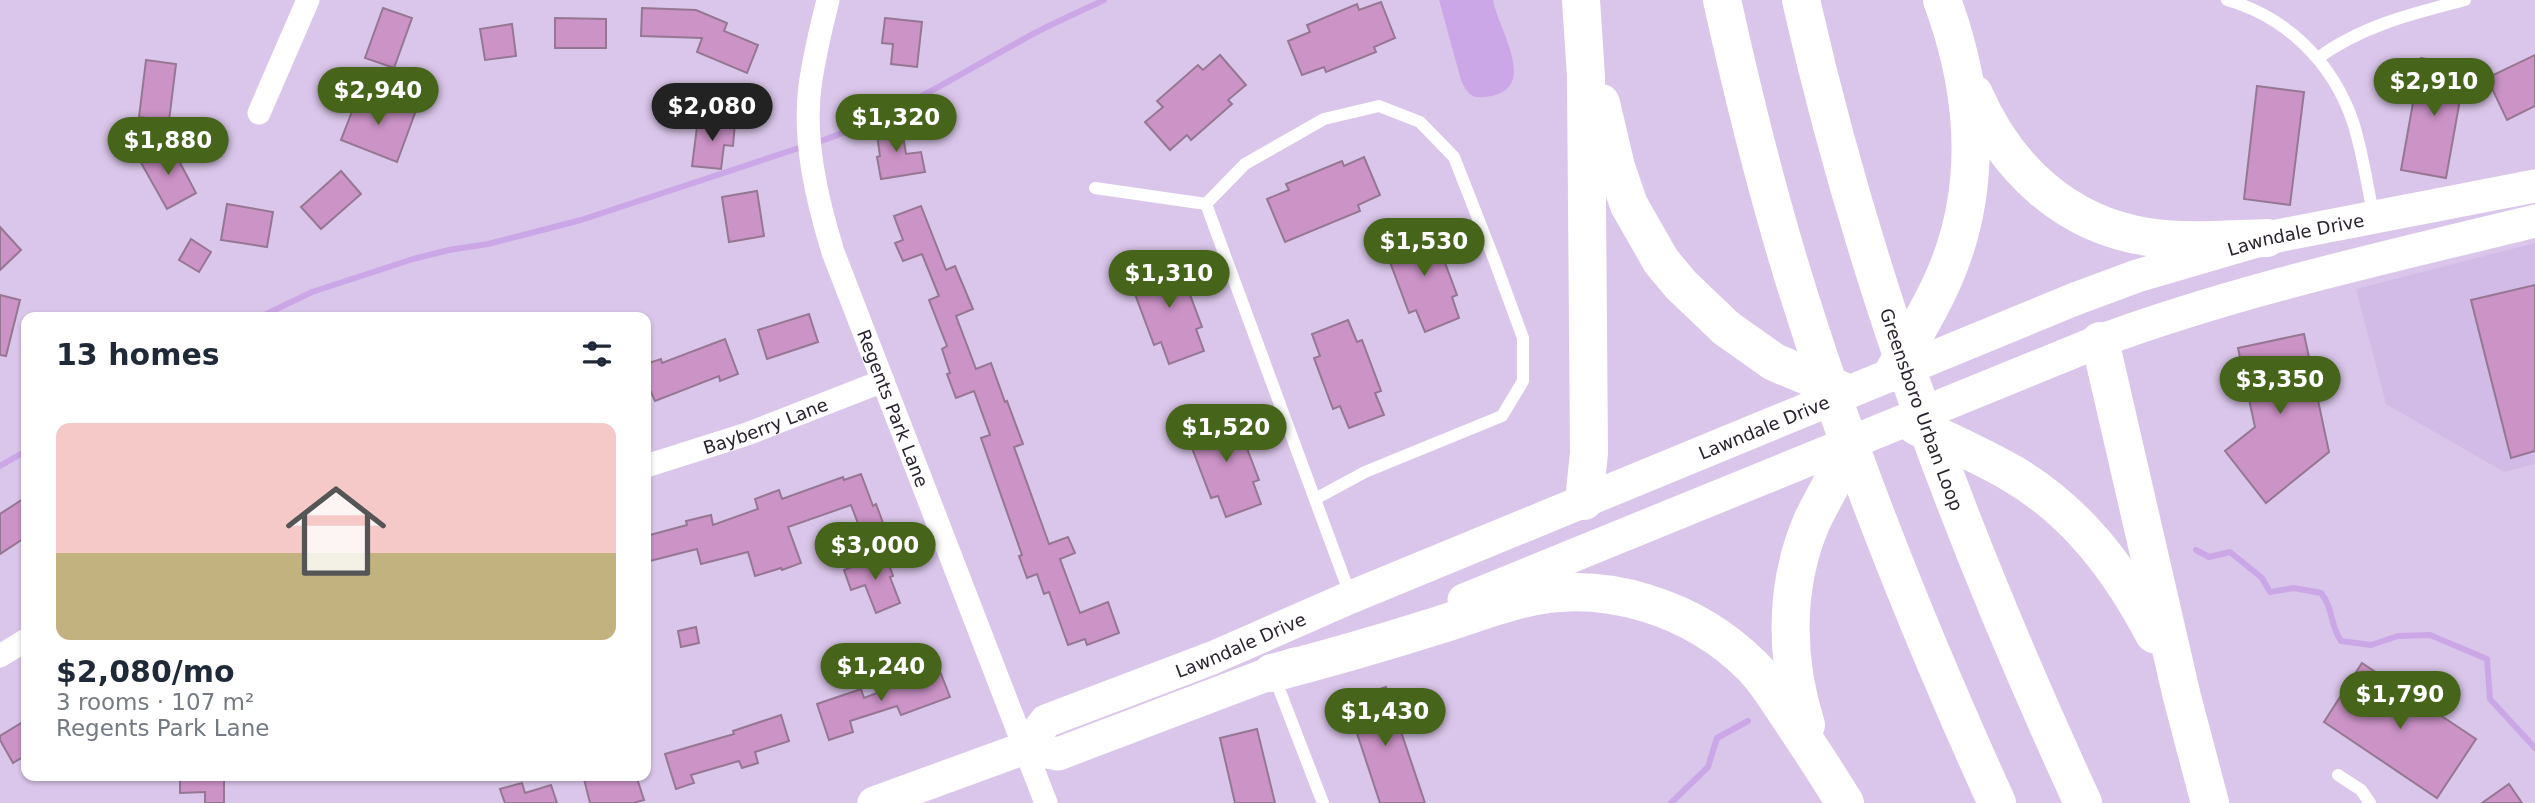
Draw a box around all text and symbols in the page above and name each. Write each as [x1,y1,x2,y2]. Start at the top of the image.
pin: $2,910 [2377,58,2491,118]
pin: $2,940 [321,68,435,127]
text: $2,910 [2390,68,2478,94]
text: $2,940 [334,77,422,103]
pin: $2,080 [655,83,769,143]
text: $2,080 [668,93,756,119]
pin: $1,320 [839,94,953,154]
text: $1,320 [852,104,940,130]
pin: $1,880 [111,118,225,177]
text: $1,880 [124,127,212,153]
street label: Lawndale Drive [2225,209,2366,260]
pin: $1,530 [1367,218,1481,278]
text: $1,530 [1380,228,1468,254]
pin: $1,310 [1112,250,1226,310]
text: $1,310 [1125,260,1213,286]
street label: Greensboro Urban Loop [1876,305,1968,513]
street label: Regents Park Lane [853,326,933,490]
icon: filters [578,335,616,373]
text: 13 homes [56,337,220,372]
pin: $3,350 [2223,356,2337,416]
text: $3,350 [2236,366,2324,392]
street label: Lawndale Drive [1695,391,1832,463]
street label: Bayberry Lane [700,393,831,458]
pin: $1,520 [1169,405,1283,464]
text: $1,520 [1182,414,1270,440]
icon: home [273,468,399,594]
pin: $3,000 [818,522,932,582]
text: $3,000 [831,532,919,558]
street label: Lawndale Drive [1172,608,1309,681]
pin: $1,240 [824,644,938,703]
text: $1,240 [837,653,925,679]
text: $2,080/mo [56,654,235,689]
pin: $1,790 [2343,672,2457,731]
text: $1,790 [2356,681,2444,707]
pin: $1,430 [1328,688,1442,748]
text: 3 rooms · 107 m² [56,689,254,715]
text: $1,430 [1341,698,1429,724]
text: Regents Park Lane [56,715,269,741]

